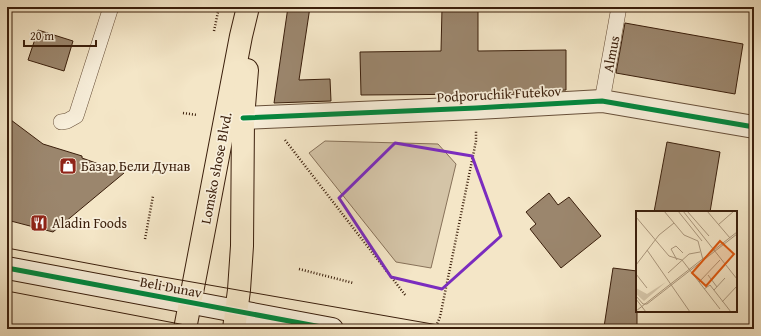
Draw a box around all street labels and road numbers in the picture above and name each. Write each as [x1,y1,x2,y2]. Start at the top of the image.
street label: Almus [598,34,624,74]
street label: Podporuchik Futekov [436,81,562,107]
street label: Lomsko shose Blvd. [195,110,237,226]
street label: Beli Dunav [138,271,204,303]

